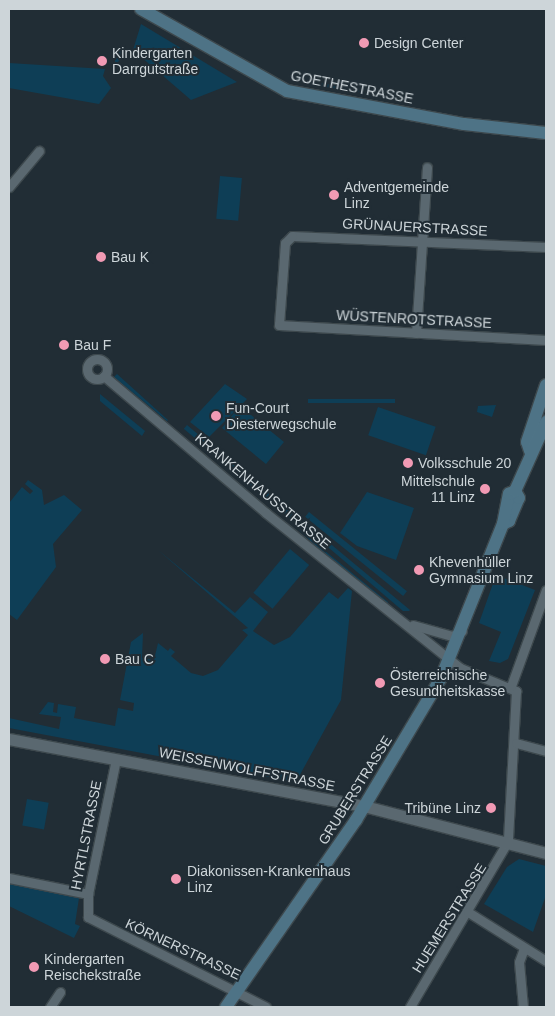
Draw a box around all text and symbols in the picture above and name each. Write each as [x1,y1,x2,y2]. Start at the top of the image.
place label: Design Center [374,35,463,51]
marker: Design Center [358,37,370,49]
place label: Kindergarten Darrgutstraße [112,45,198,78]
marker: Kindergarten Darrgutstraße [96,55,108,67]
street label: GOETHESTRASSE [289,67,415,107]
place label: Adventgemeinde Linz [344,179,449,212]
marker: Adventgemeinde Linz [328,189,340,201]
street label: GRÜNAUERSTRASSE [342,215,488,239]
place label: Bau K [111,249,149,265]
marker: Bau K [95,251,107,263]
street label: WÜSTENROTSTRASSE [336,307,492,331]
place label: Bau F [74,337,111,353]
marker: Bau F [58,339,70,351]
place label: Fun-Court Diesterwegschule [226,400,336,432]
marker: Fun-Court Diesterwegschule [210,410,222,422]
street label: KRANKENHAUSSTRASSE [192,429,334,553]
place label: Volksschule 20 [418,455,511,471]
marker: Volksschule 20 [402,457,414,469]
place label: Mittelschule 11 Linz [401,473,475,506]
marker: Mittelschule 11 Linz [479,483,491,495]
place label: Khevenhüller Gymnasium Linz [429,554,533,586]
marker: Khevenhüller Gymnasium Linz [413,564,425,576]
place label: Bau C [115,651,154,667]
marker: Bau C [99,653,111,665]
place label: Österreichische Gesundheitskasse [390,667,505,700]
marker: Österreichische Gesundheitskasse [374,677,386,689]
street label: GRUBERSTRASSE [315,732,395,848]
street label: WEISSENWOLFFSTRASSE [158,744,336,794]
street label: HYRTLSTRASSE [67,779,105,891]
place label: Tribüne Linz [404,800,481,816]
marker: Tribüne Linz [485,802,497,814]
street label: HUEMERSTRASSE [408,860,490,976]
place label: Diakonissen-Krankenhaus Linz [187,863,350,896]
marker: Diakonissen-Krankenhaus Linz [169,872,183,886]
street label: KÖRNERSTRASSE [123,915,243,983]
place label: Kindergarten Reischekstraße [44,951,141,984]
marker: Kindergarten Reischekstraße [28,961,40,973]

